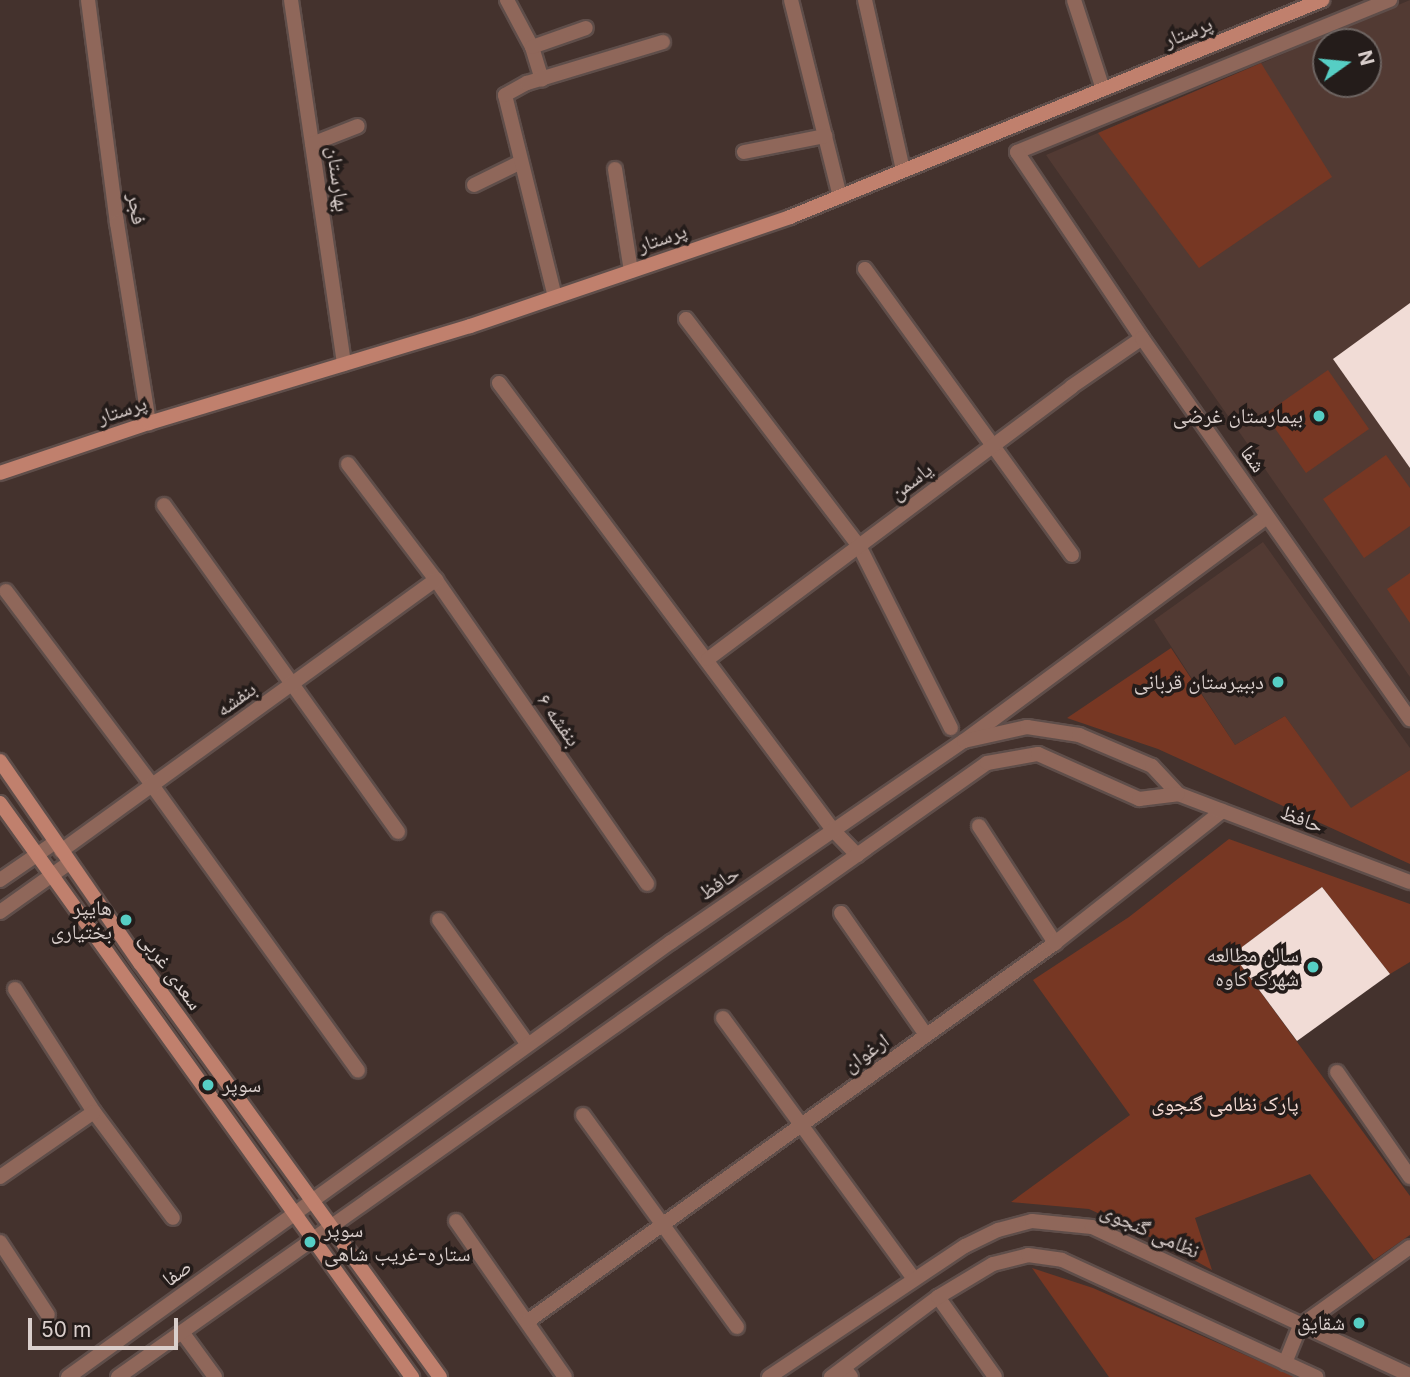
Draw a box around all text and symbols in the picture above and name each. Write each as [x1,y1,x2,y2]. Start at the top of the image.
street label: پرستار [1160,11,1216,53]
north arrow [1312,28,1382,98]
text: N [1353,48,1379,68]
street label: بهارستان [321,144,355,214]
street label: فجر [122,192,152,226]
street label: پرستار [634,218,690,258]
street label: پرستار [94,390,150,430]
place label: بیمارستان غرضی [1173,403,1303,429]
marker: بیمارستان غرضی [1309,406,1329,426]
street label: شفا [1235,441,1271,477]
street label: یاسمن [885,457,937,505]
place label: دببیرستان قربانی [1134,669,1264,695]
marker: دببیرستان قربانی [1270,674,1286,690]
street label: بنفشه [211,676,261,722]
street label: بنفشه ۶ [532,689,586,751]
street label: حافظ [1277,799,1327,839]
street label: حافظ [694,860,744,906]
place label: هایپر بختیاری [51,895,112,945]
marker: هایپر بختیاری [118,912,134,928]
street label: سعدی غربی [134,927,208,1015]
place label: سالن مطالعه شهرک کاوه [1206,942,1299,992]
marker: سالن مطالعه شهرک کاوه [1305,959,1321,975]
street label: ارغوان [838,1028,894,1078]
place label: سوپر [222,1072,261,1098]
marker: سوپر [200,1077,216,1093]
park label: پارک نظامی گنجوی [1151,1091,1299,1117]
street label: نظامی گنجوی [1097,1198,1203,1264]
place label: سوپر ستاره-غریب شاهی [324,1217,471,1267]
marker: سوپر ستاره-غریب شاهی [302,1234,318,1250]
street label: صفا [157,1254,197,1292]
scale bar [32,1304,182,1348]
place label: شقایق [1297,1310,1345,1336]
marker: شقایق [1351,1315,1367,1331]
text: 50 m [41,1317,91,1342]

